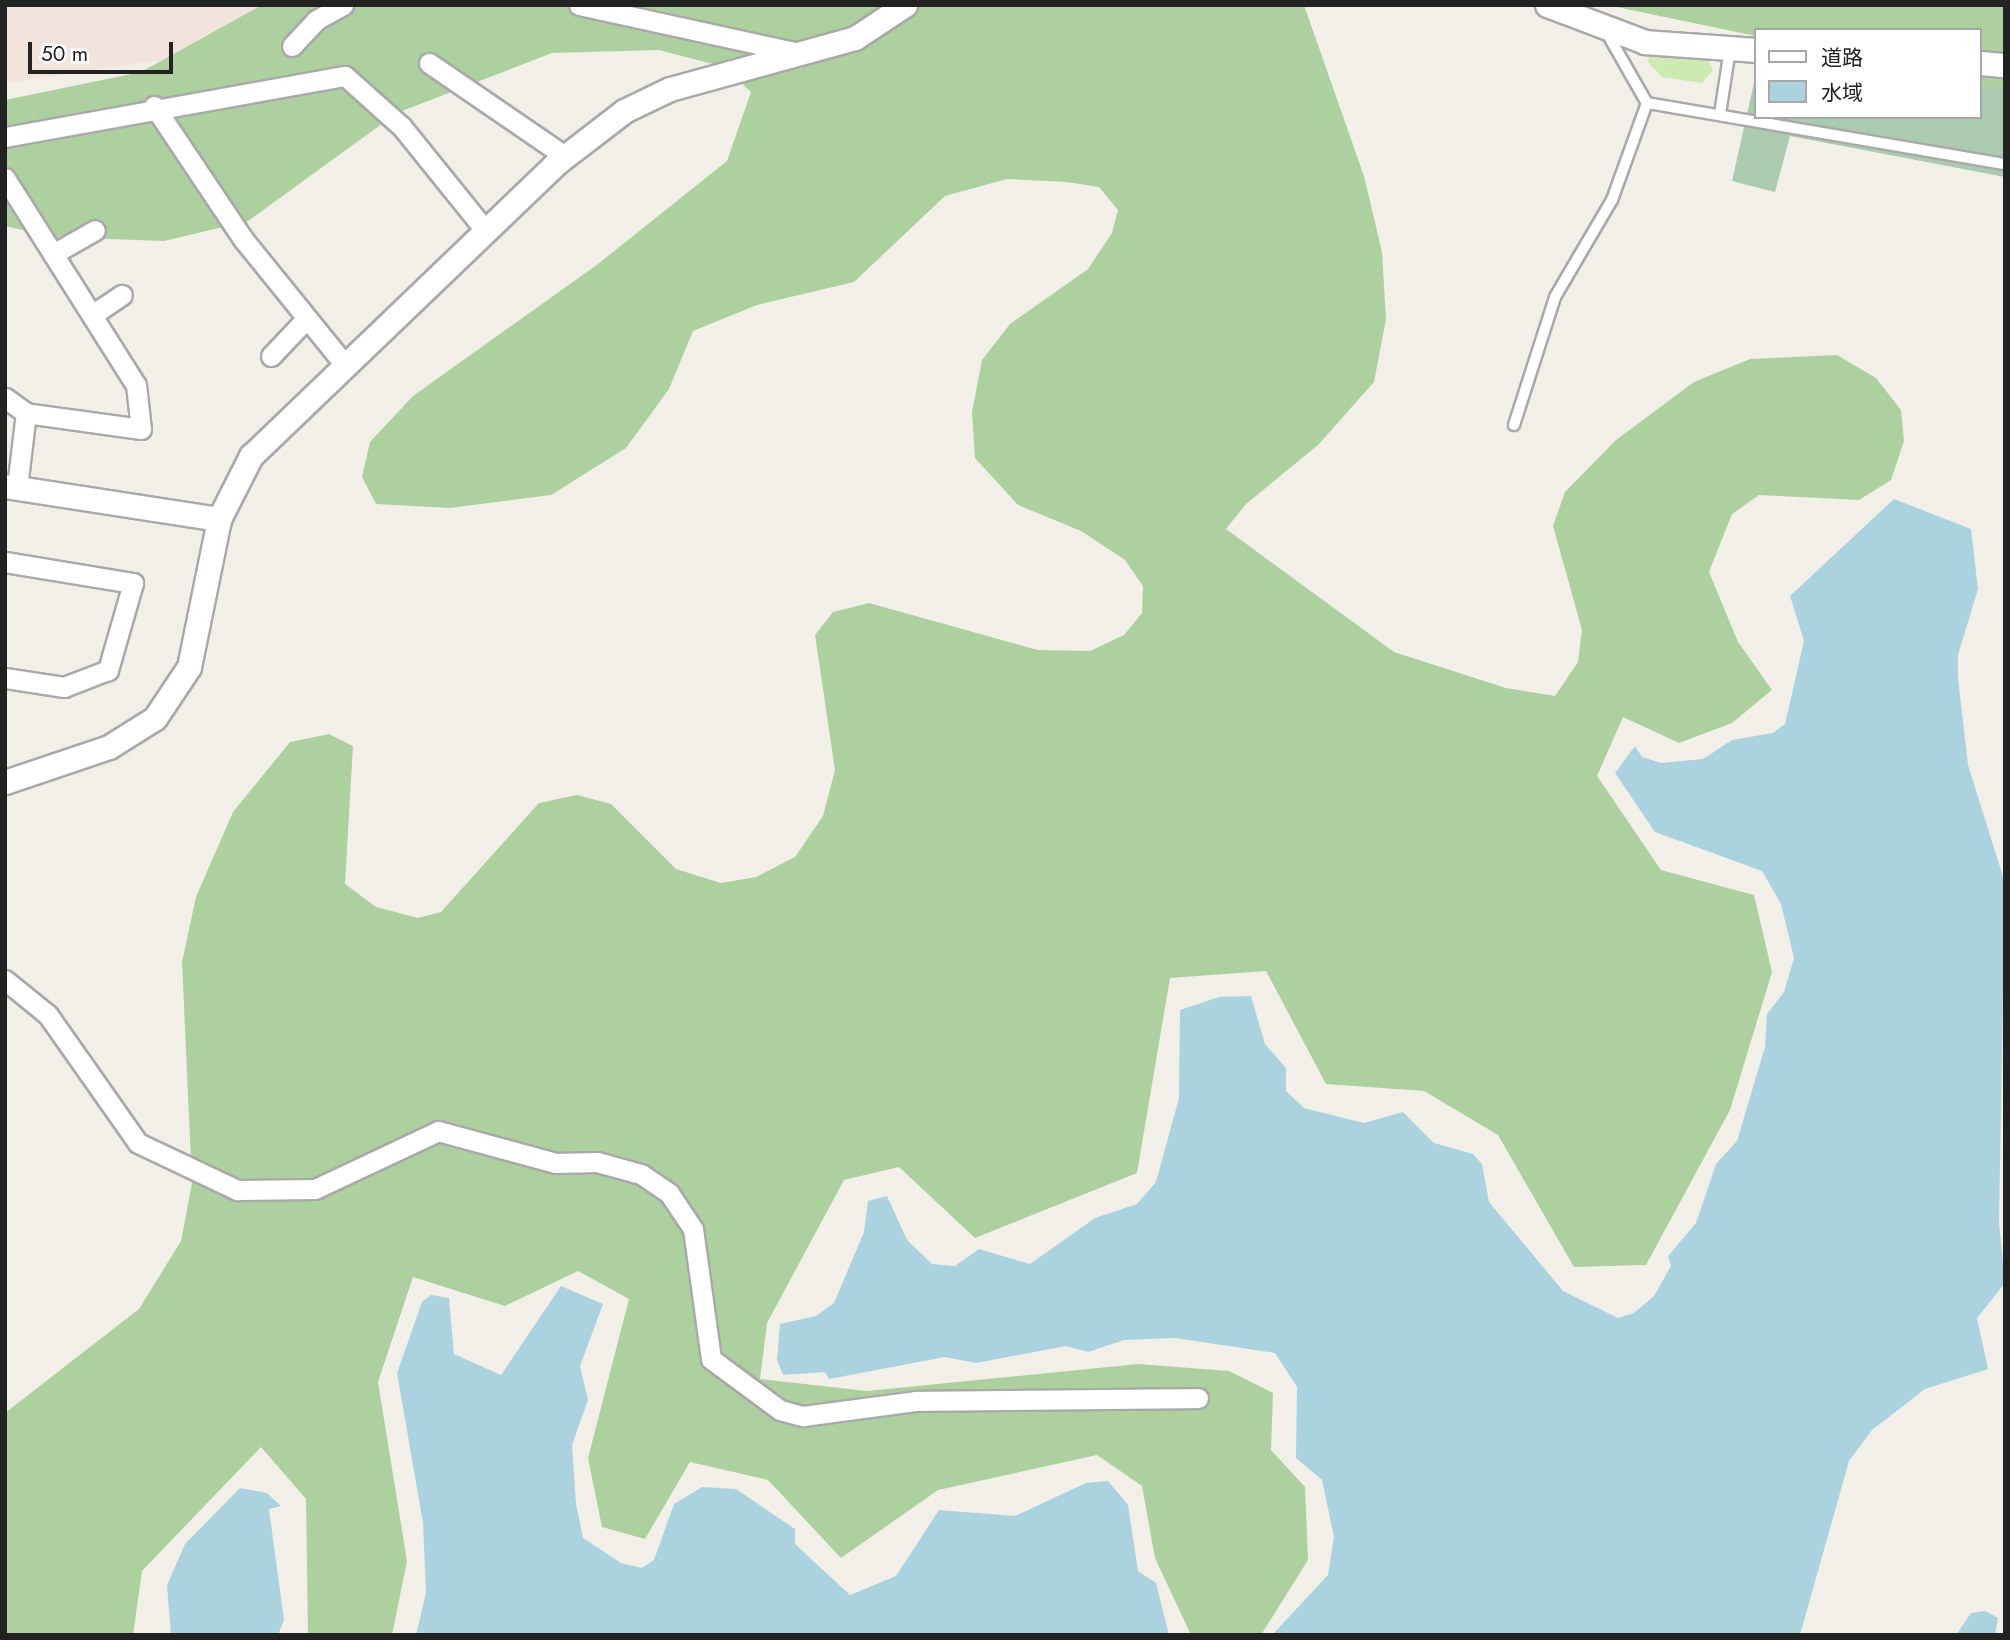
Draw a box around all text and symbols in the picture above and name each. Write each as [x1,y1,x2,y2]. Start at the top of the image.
scale bar [32,28,177,72]
legend [1755,28,1982,119]
text: 50 m [41,39,88,69]
text: 道路 [1821,43,1863,73]
text: 水域 [1821,78,1863,108]

